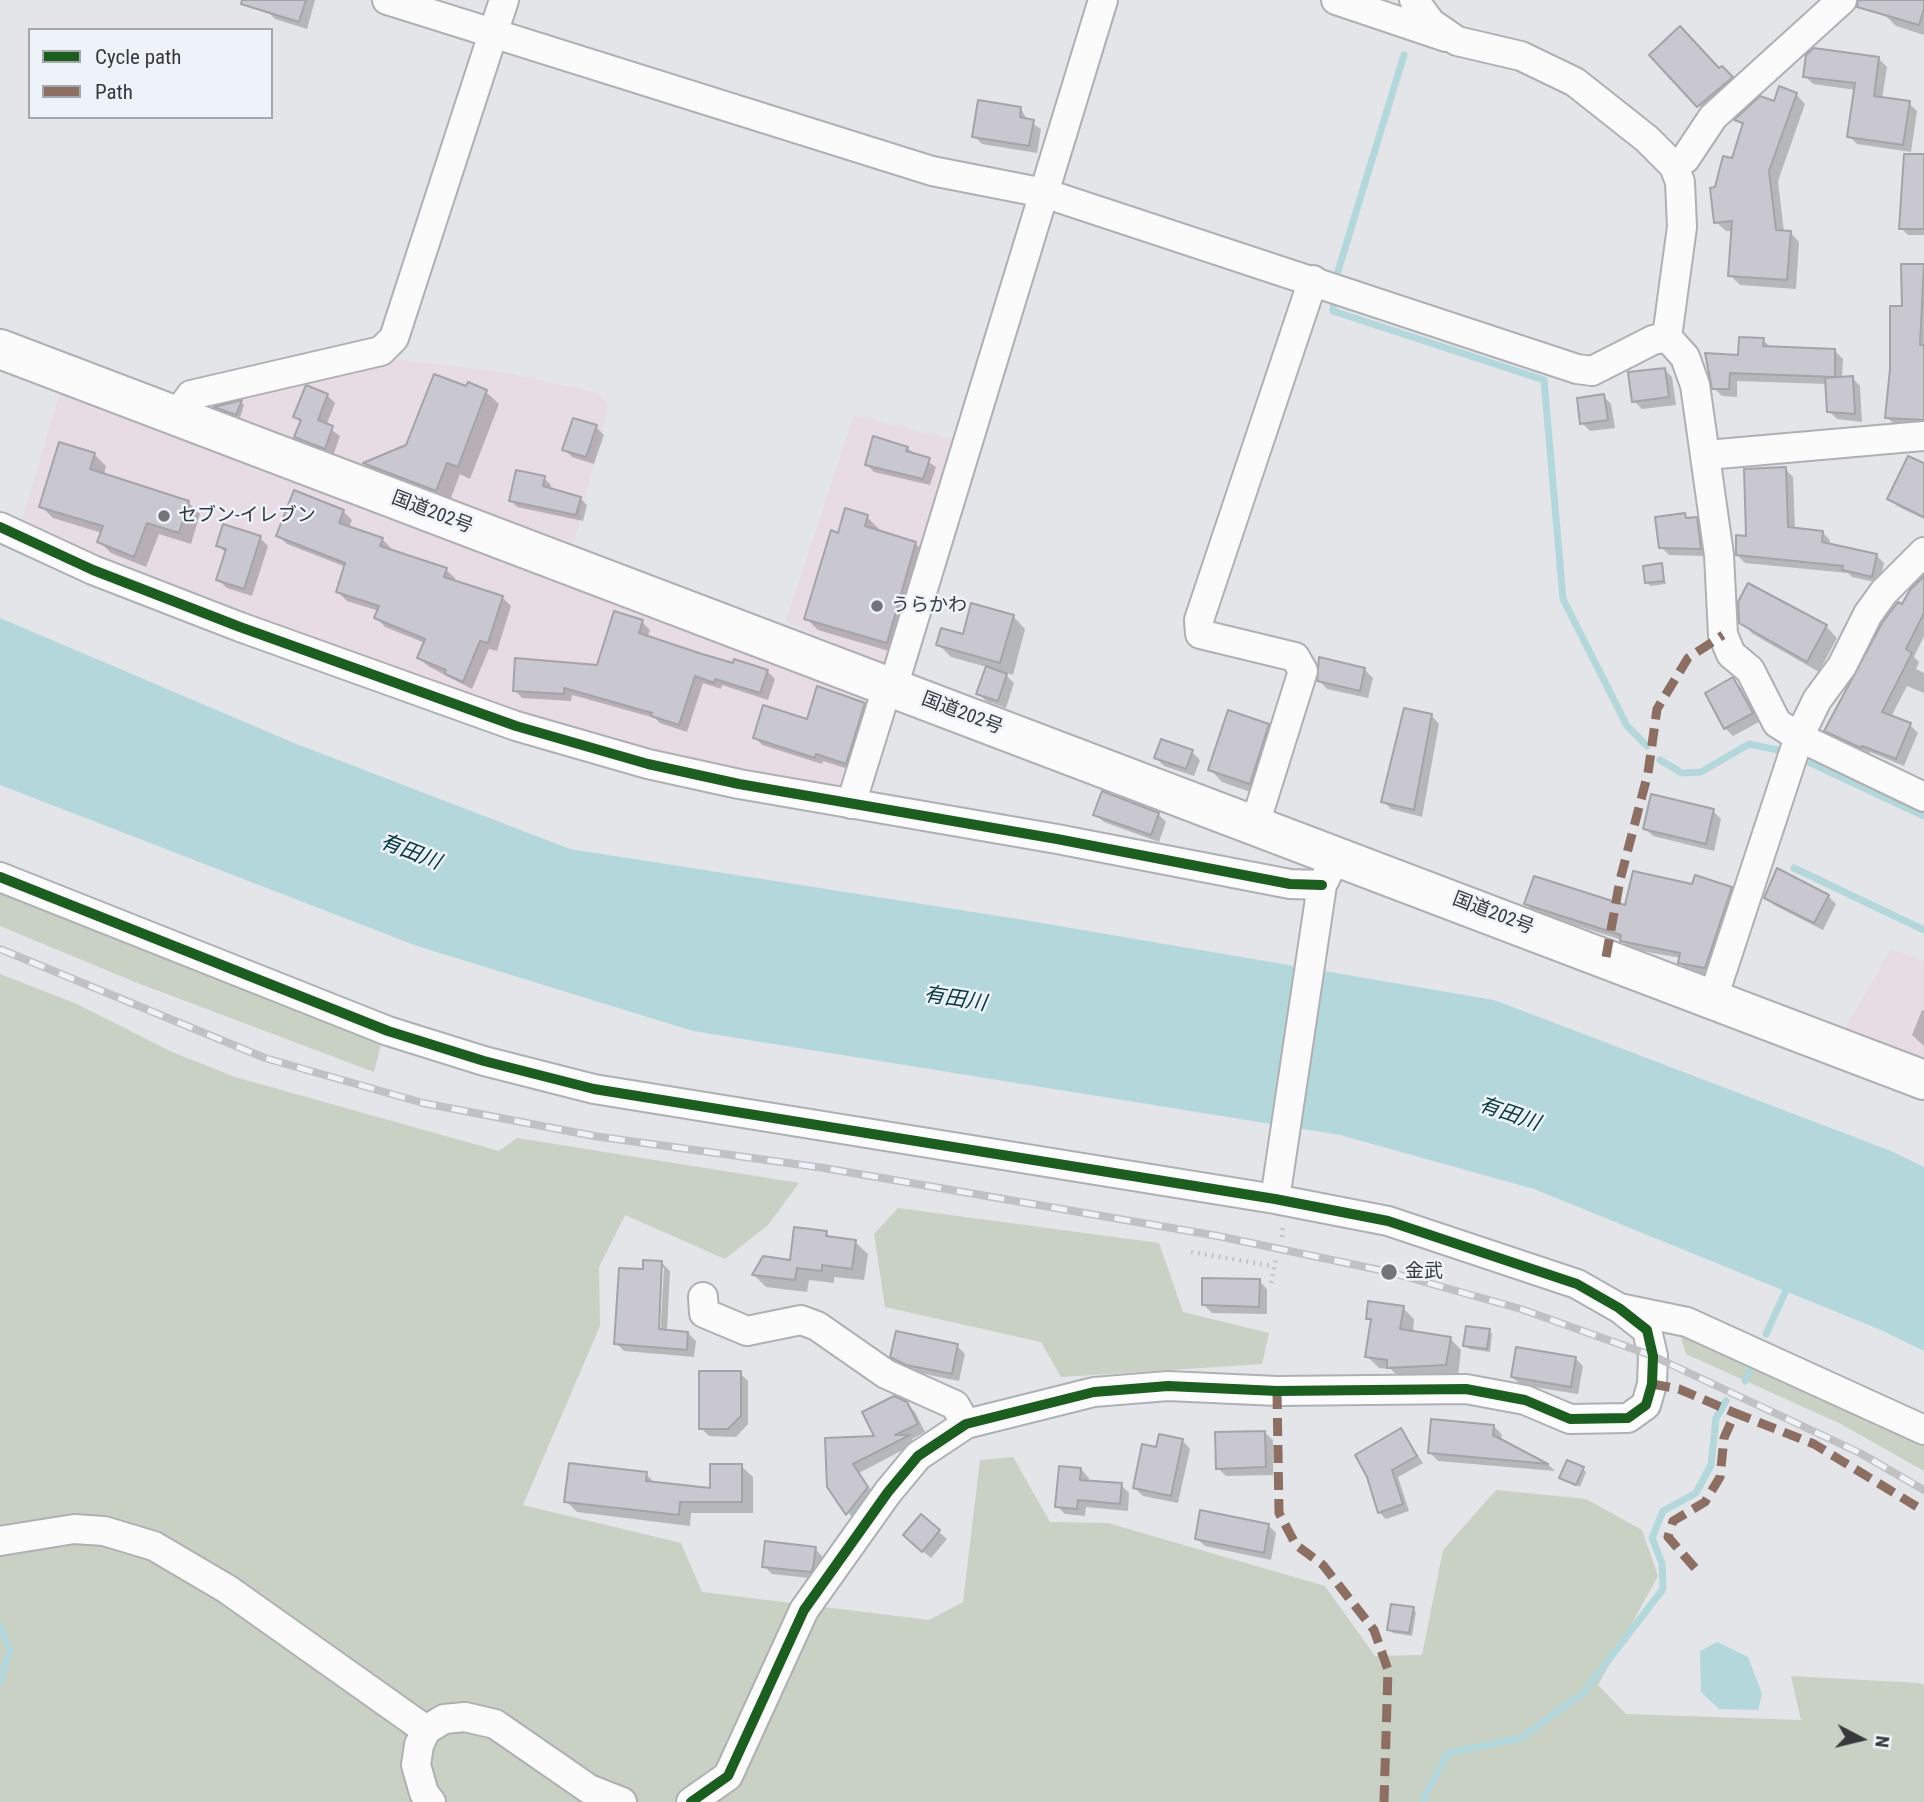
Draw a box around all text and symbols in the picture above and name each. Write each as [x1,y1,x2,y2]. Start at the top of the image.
legend [28,28,273,119]
text: Cycle path [95,45,181,69]
text: Path [95,80,133,104]
street label: 国道202号 [388,487,476,539]
place label: セブン-イレブン [178,505,316,527]
marker: セブン-イレブン [156,508,172,524]
place label: うらかわ [891,595,967,617]
marker: うらかわ [869,598,885,614]
street label: 国道202号 [918,688,1006,740]
water label: 有田川 [376,830,444,876]
street label: 国道202号 [1449,888,1537,940]
water label: 有田川 [922,983,988,1017]
water label: 有田川 [1475,1093,1543,1137]
place label: 金武 [1405,1261,1443,1283]
marker: 金武 [1379,1262,1399,1282]
north arrow [1826,1704,1896,1774]
text: N [1870,1734,1894,1749]

